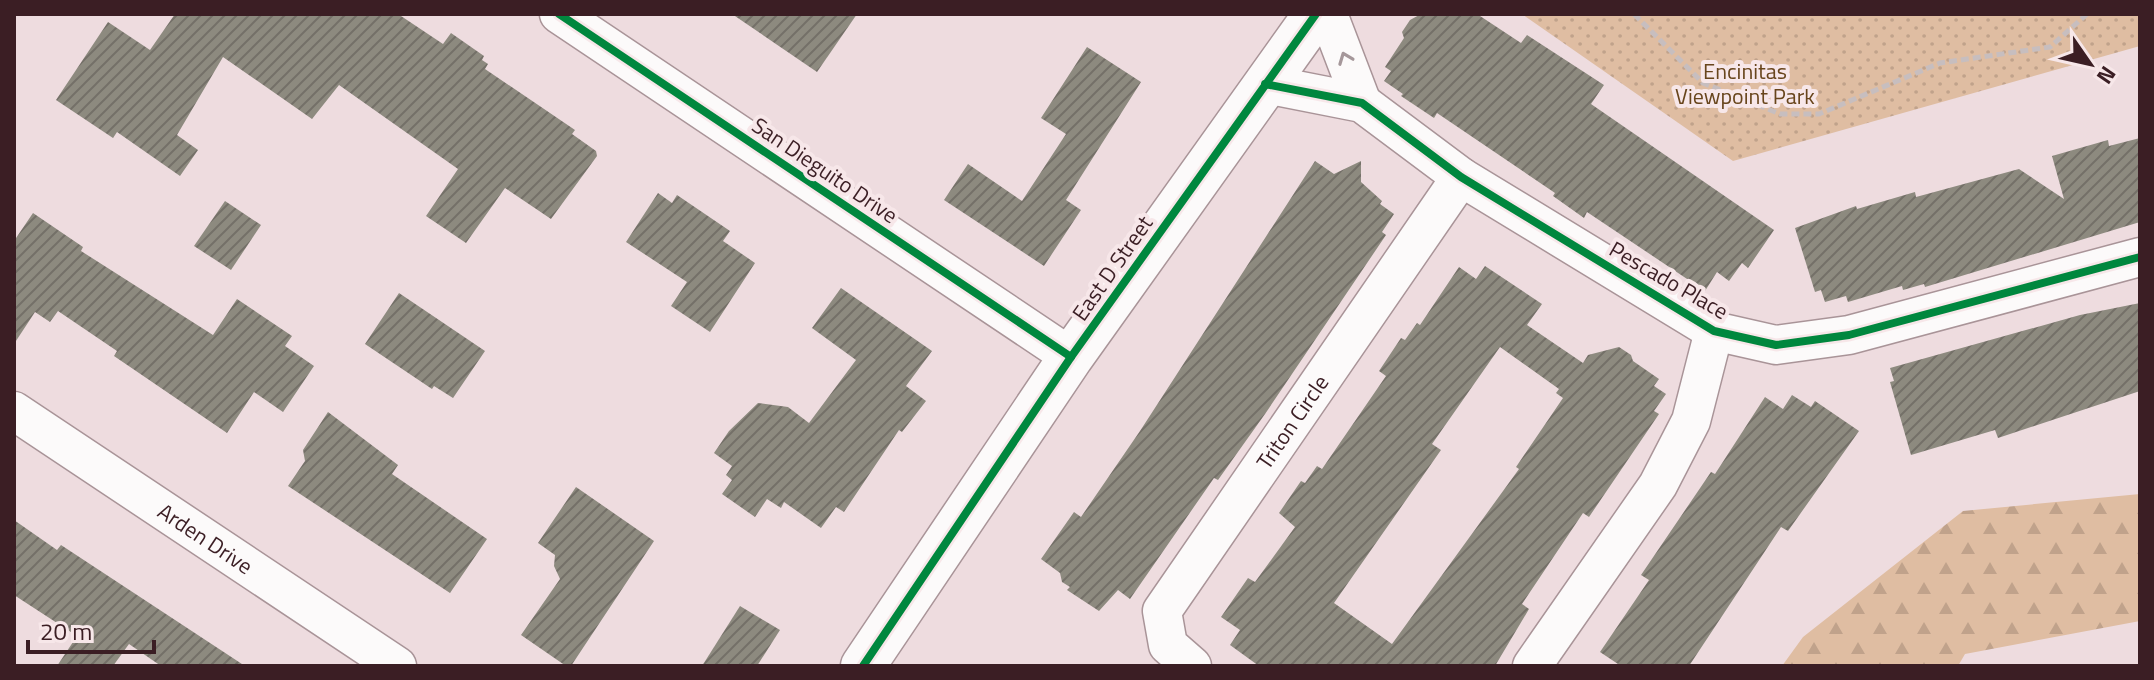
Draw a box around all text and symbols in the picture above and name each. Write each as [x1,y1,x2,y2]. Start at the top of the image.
north arrow [2050,24,2130,104]
one-way arrow [1339,52,1355,66]
park label: Encinitas Viewpoint Park [1675,54,1815,113]
text: N [2088,59,2125,91]
street label: San Dieguito Drive [745,108,905,232]
street label: East D Street [1063,208,1161,328]
street label: Pescado Place [1603,232,1735,328]
street label: Triton Circle [1248,368,1337,476]
street label: Arden Drive [151,494,260,583]
scale bar [28,604,154,654]
text: 20 m [40,613,92,649]

